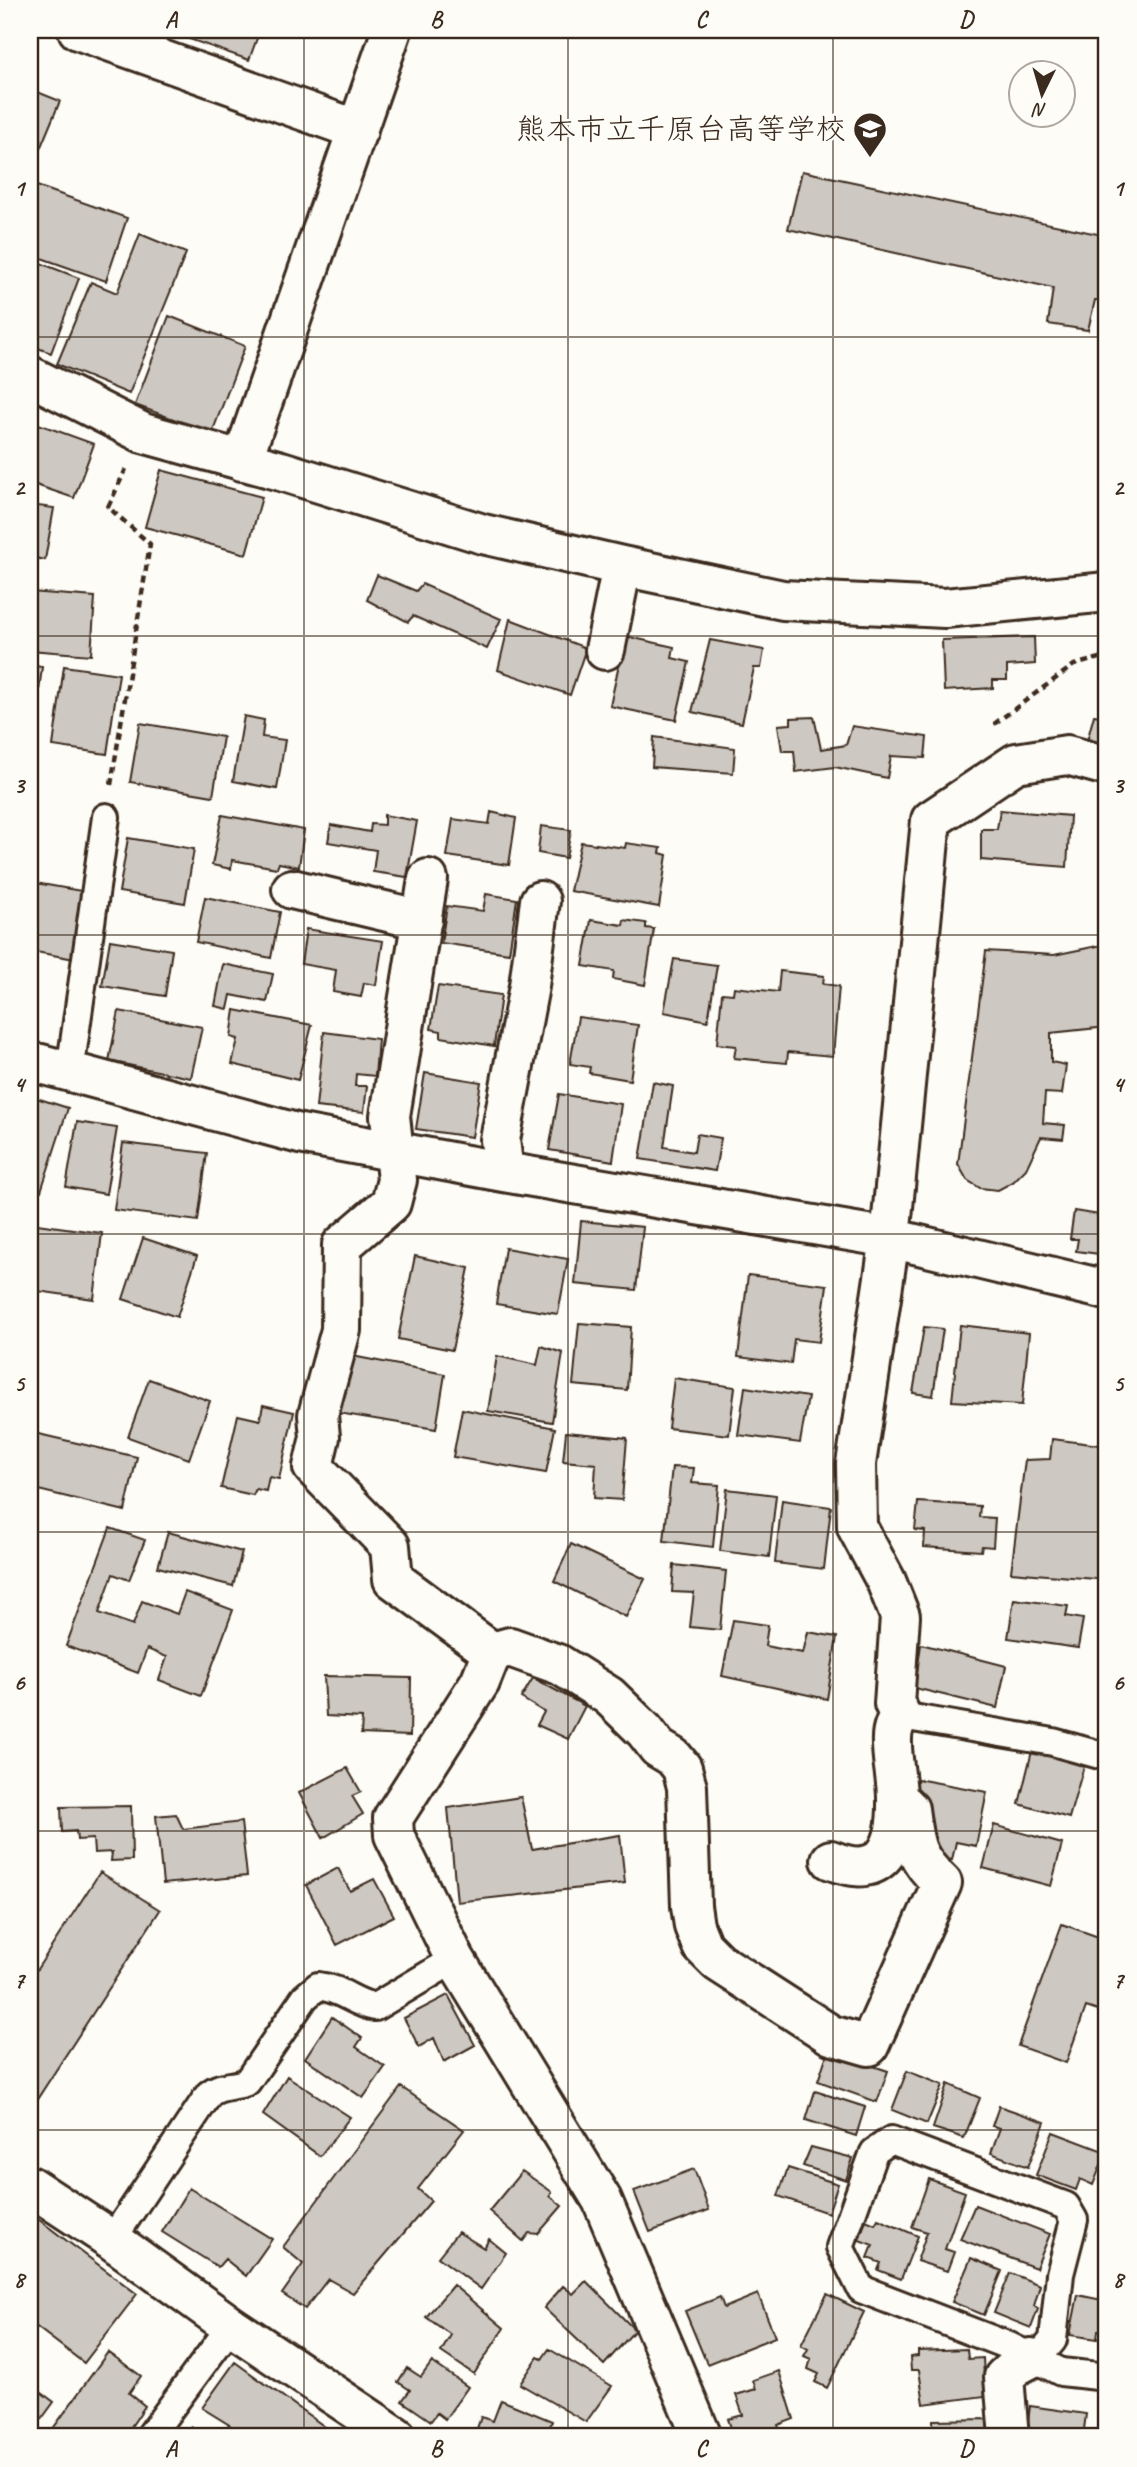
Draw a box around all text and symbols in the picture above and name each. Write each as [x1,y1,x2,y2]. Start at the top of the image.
text: A [165,5,179,34]
text: B [430,5,444,34]
text: C [696,5,710,34]
text: D [959,5,975,34]
north arrow [1007,60,1078,130]
text: N [1030,97,1048,122]
place label: 熊本市立千原台高等学校 [516,110,846,148]
school or university icon: 熊本市立千原台高等学校 [851,110,889,159]
text: 1 [14,174,27,203]
text: 1 [1113,174,1126,203]
text: 2 [14,473,27,502]
text: 2 [1113,473,1126,502]
text: 3 [14,771,27,800]
text: 3 [1113,771,1126,800]
text: 4 [14,1070,27,1099]
text: 4 [1113,1070,1126,1099]
text: 5 [14,1369,26,1398]
text: 5 [1113,1369,1125,1398]
text: 6 [14,1668,27,1697]
text: 6 [1113,1668,1126,1697]
text: 7 [14,1966,27,1995]
text: 7 [1113,1966,1126,1995]
text: 8 [14,2265,27,2294]
text: 8 [1113,2265,1126,2294]
text: A [165,2434,179,2463]
text: B [430,2434,444,2463]
text: C [696,2434,710,2463]
text: D [959,2434,975,2463]

